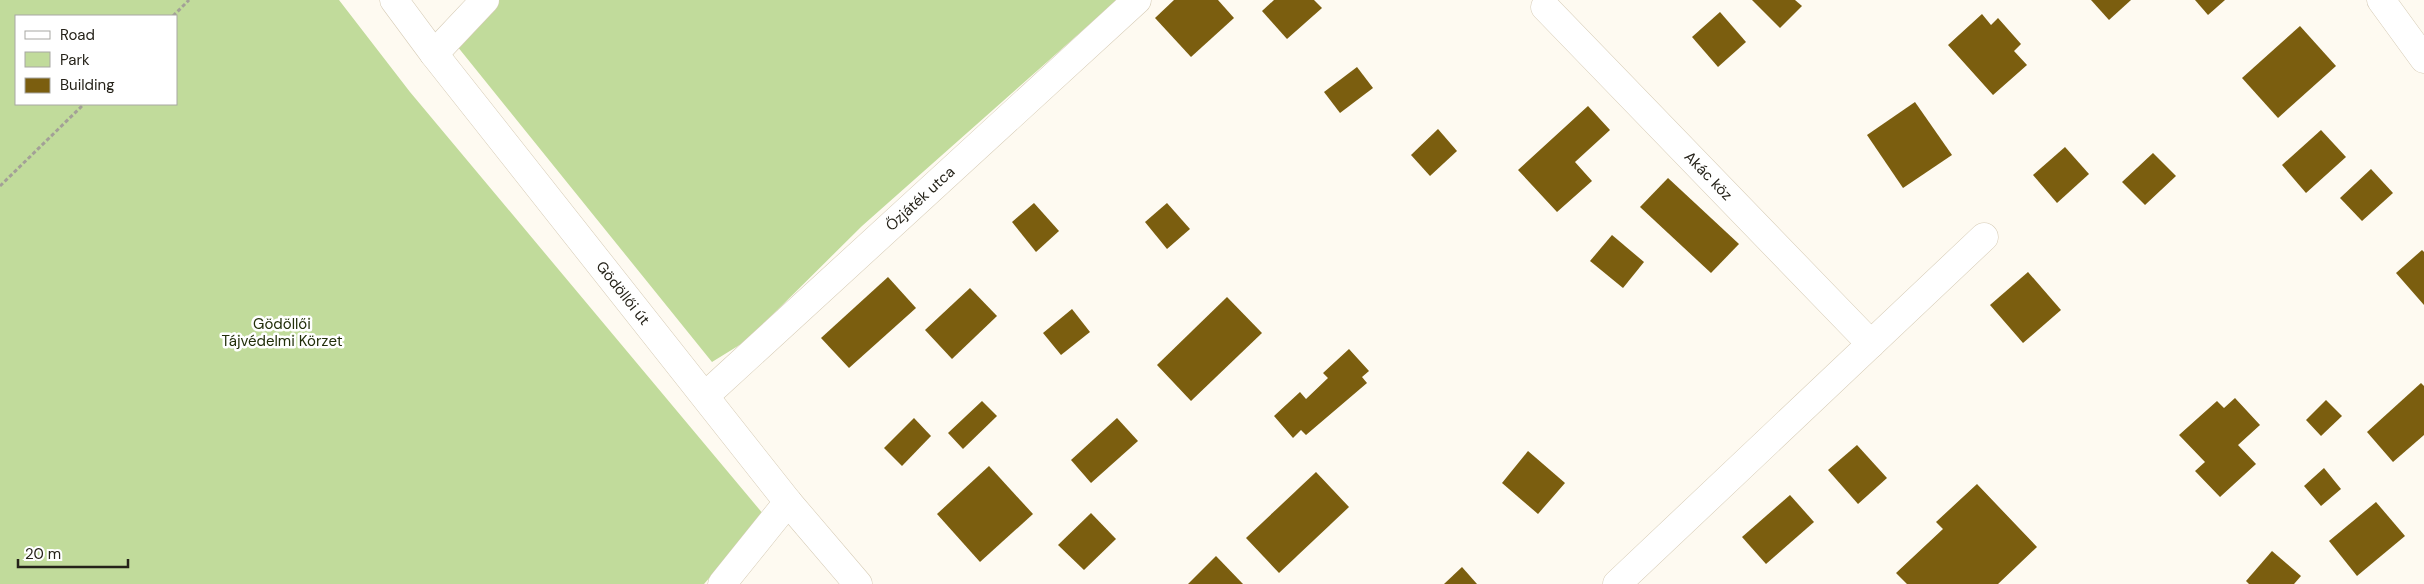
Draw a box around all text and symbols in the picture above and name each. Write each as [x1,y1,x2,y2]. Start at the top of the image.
legend [15,15,178,105]
text: Road [60,25,95,45]
text: Park [60,50,90,70]
text: Building [60,75,115,95]
street label: Akác köz [1680,147,1737,205]
street label: Őzjáték utca [881,162,959,235]
street label: Gödöllői út [591,257,655,329]
park label: Gödöllői Tájvédelmi Körzet [221,314,343,351]
scale bar [18,536,128,568]
text: 20 m [25,544,61,564]

